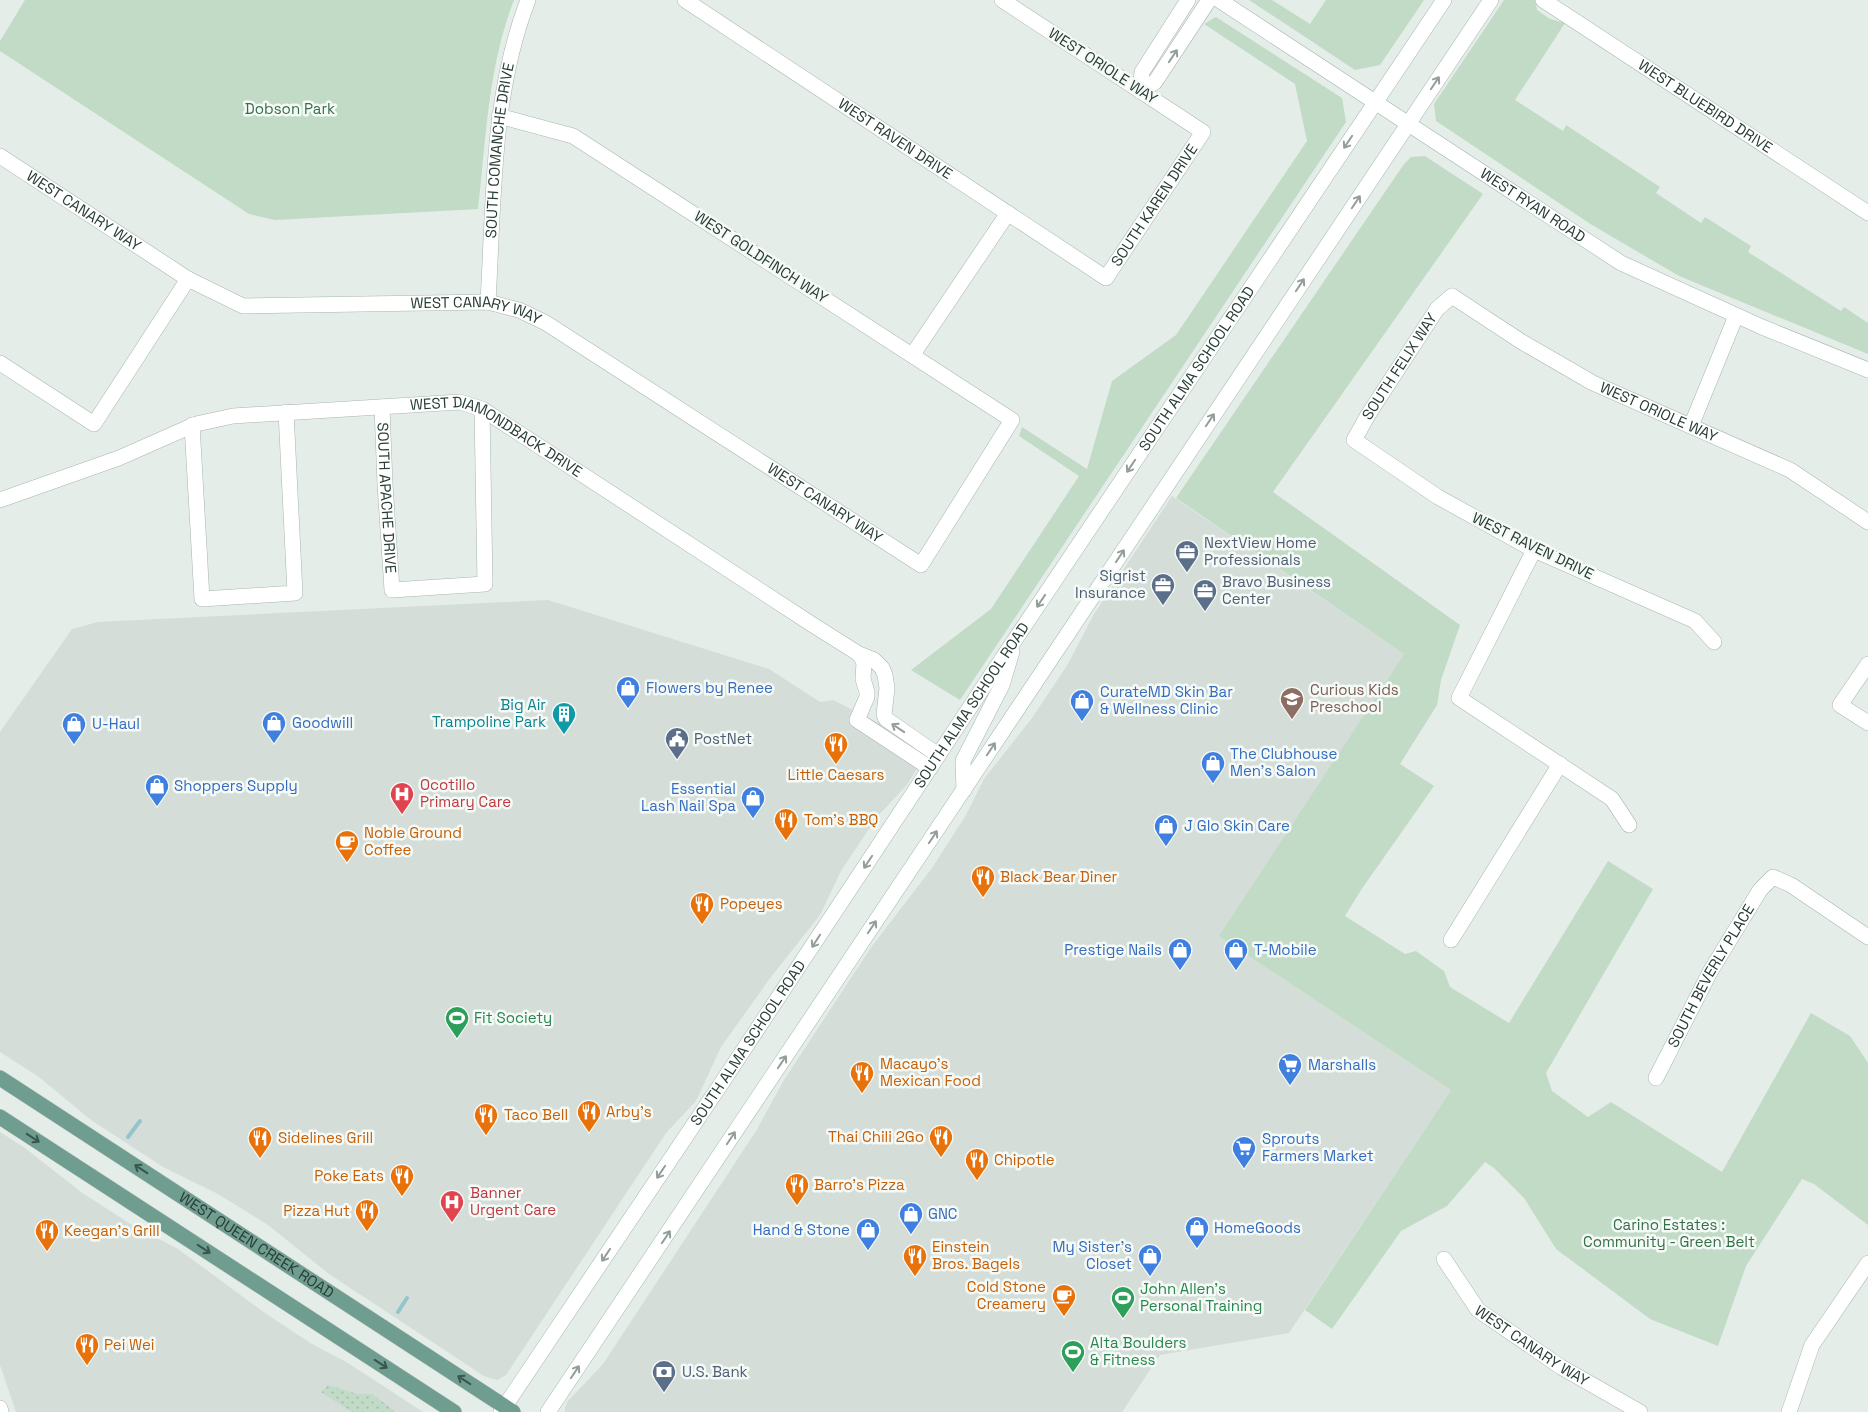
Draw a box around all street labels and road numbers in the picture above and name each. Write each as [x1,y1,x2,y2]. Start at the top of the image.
street label: WEST ORIOLE WAY [1045,23,1161,108]
street label: WEST BLUEBIRD DRIVE [1635,55,1776,157]
street label: SOUTH COMANCHE DRIVE [481,61,518,239]
street label: WEST RAVEN DRIVE [835,94,956,183]
street label: SOUTH KAREN DRIVE [1107,140,1201,270]
street label: WEST RYAN ROAD [1477,164,1589,246]
street label: WEST CANARY WAY [23,166,145,255]
street label: WEST GOLDFINCH WAY [691,206,832,307]
street label: SOUTH ALMA SCHOOL ROAD [1134,282,1258,455]
street label: WEST CANARY WAY [410,292,545,328]
street label: SOUTH FELIX WAY [1357,309,1441,423]
street label: WEST ORIOLE WAY [1597,377,1721,446]
street label: WEST DIAMONDBACK DRIVE [409,392,586,481]
street label: SOUTH APACHE DRIVE [374,422,401,574]
street label: WEST CANARY WAY [764,459,886,547]
street label: WEST RAVEN DRIVE [1469,508,1597,583]
street label: SOUTH ALMA SCHOOL ROAD [909,619,1033,791]
street label: SOUTH BEVERLY PLACE [1663,901,1758,1051]
street label: SOUTH ALMA SCHOOL ROAD [686,956,809,1129]
street label: WEST QUEEN CREEK ROAD [176,1187,338,1302]
street label: WEST CANARY WAY [1471,1301,1593,1390]

